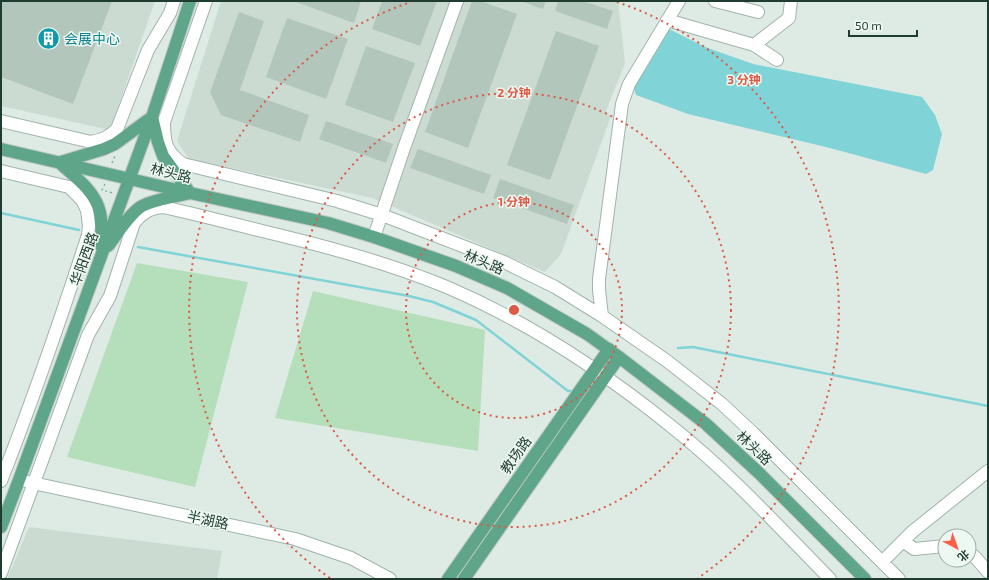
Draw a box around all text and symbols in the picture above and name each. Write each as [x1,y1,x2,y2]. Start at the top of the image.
scale bar [849,12,917,38]
text: 50 m [855,18,882,32]
building icon: 会展中心 [36,26,62,52]
place label: 会展中心 [64,30,120,47]
text: 3 分钟 [727,72,761,86]
text: 2 分钟 [497,85,531,99]
street label: 林头路 [149,159,194,186]
text: 1 分钟 [498,194,530,208]
street label: 华阳西路 [66,230,101,288]
street label: 林头路 [462,246,507,278]
centre of rings [507,303,521,317]
street label: 林头路 [733,427,775,468]
street label: 教场路 [497,433,535,477]
street label: 半湖路 [186,507,230,532]
north arrow [937,528,977,568]
text: 北 [955,547,972,564]

